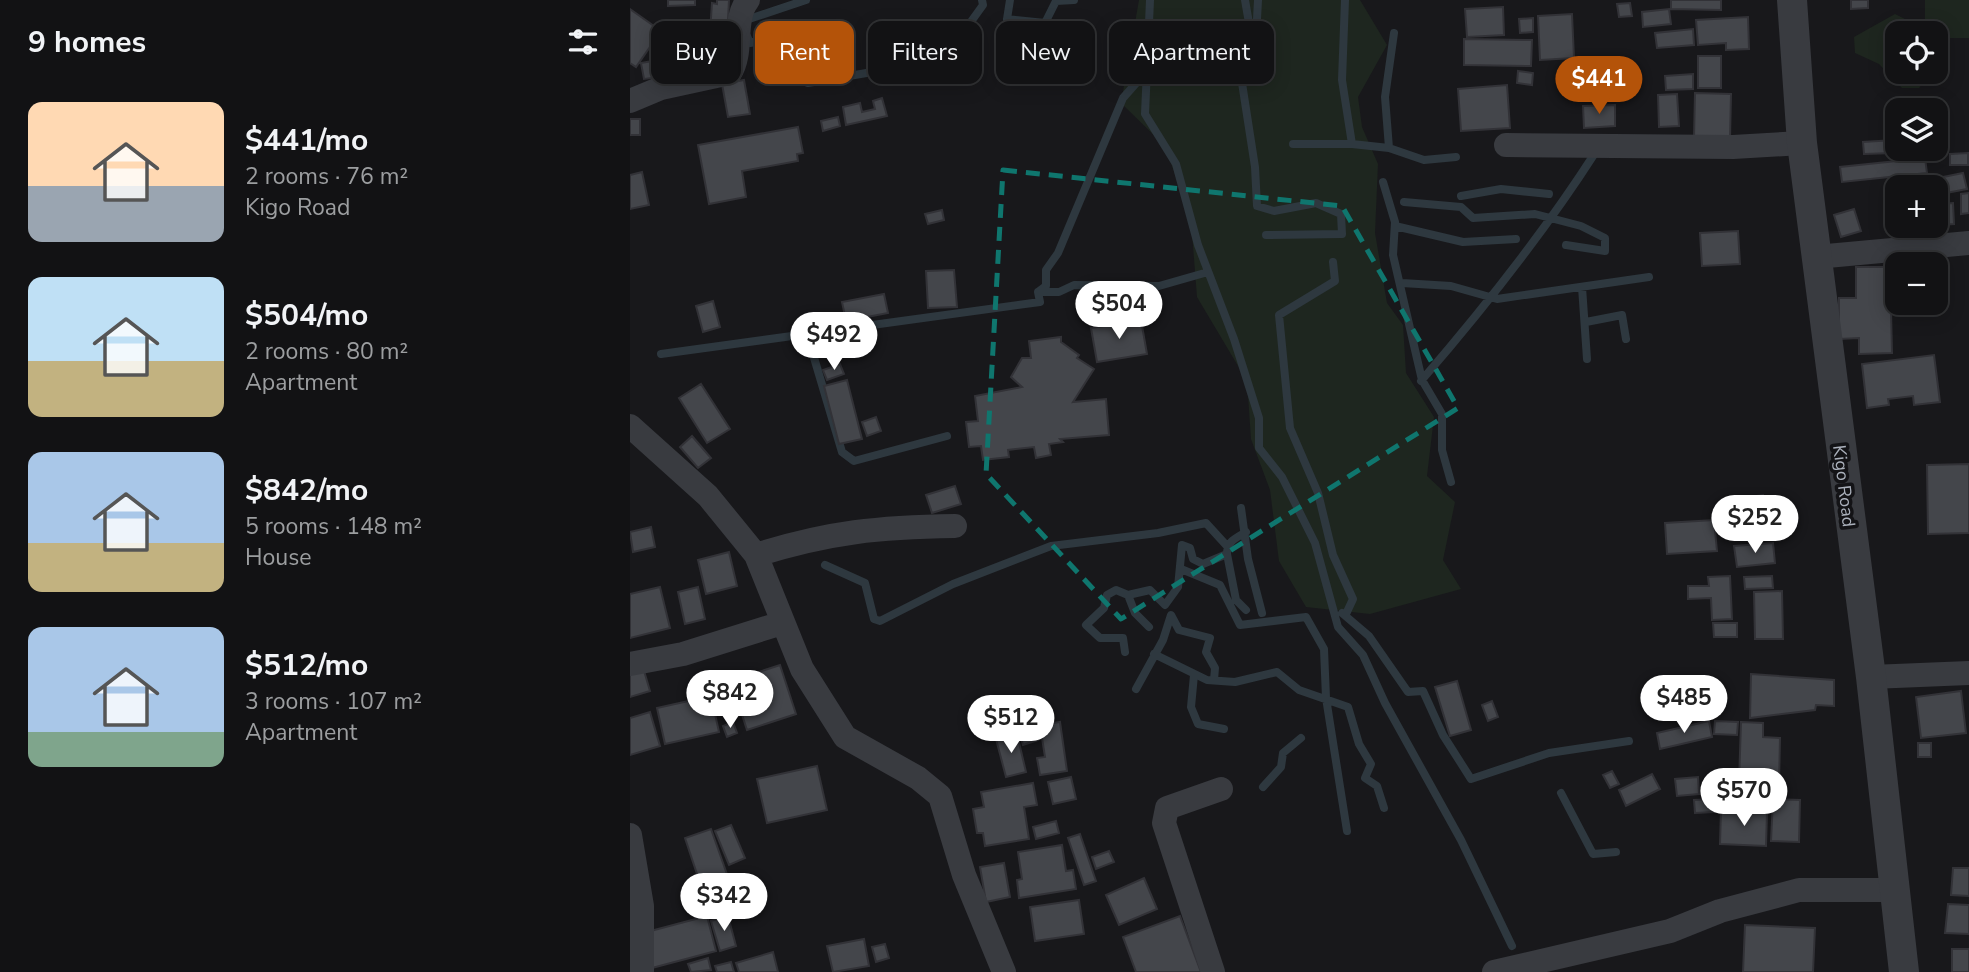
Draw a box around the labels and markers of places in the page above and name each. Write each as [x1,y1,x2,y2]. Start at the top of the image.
pin: $441 [1558,57,1640,116]
pin: $504 [1078,282,1160,341]
pin: $492 [793,312,875,372]
pin: $252 [1714,496,1796,555]
pin: $842 [689,670,771,730]
pin: $485 [1643,676,1725,735]
pin: $512 [970,696,1052,755]
pin: $570 [1703,768,1785,828]
pin: $342 [683,874,765,933]

